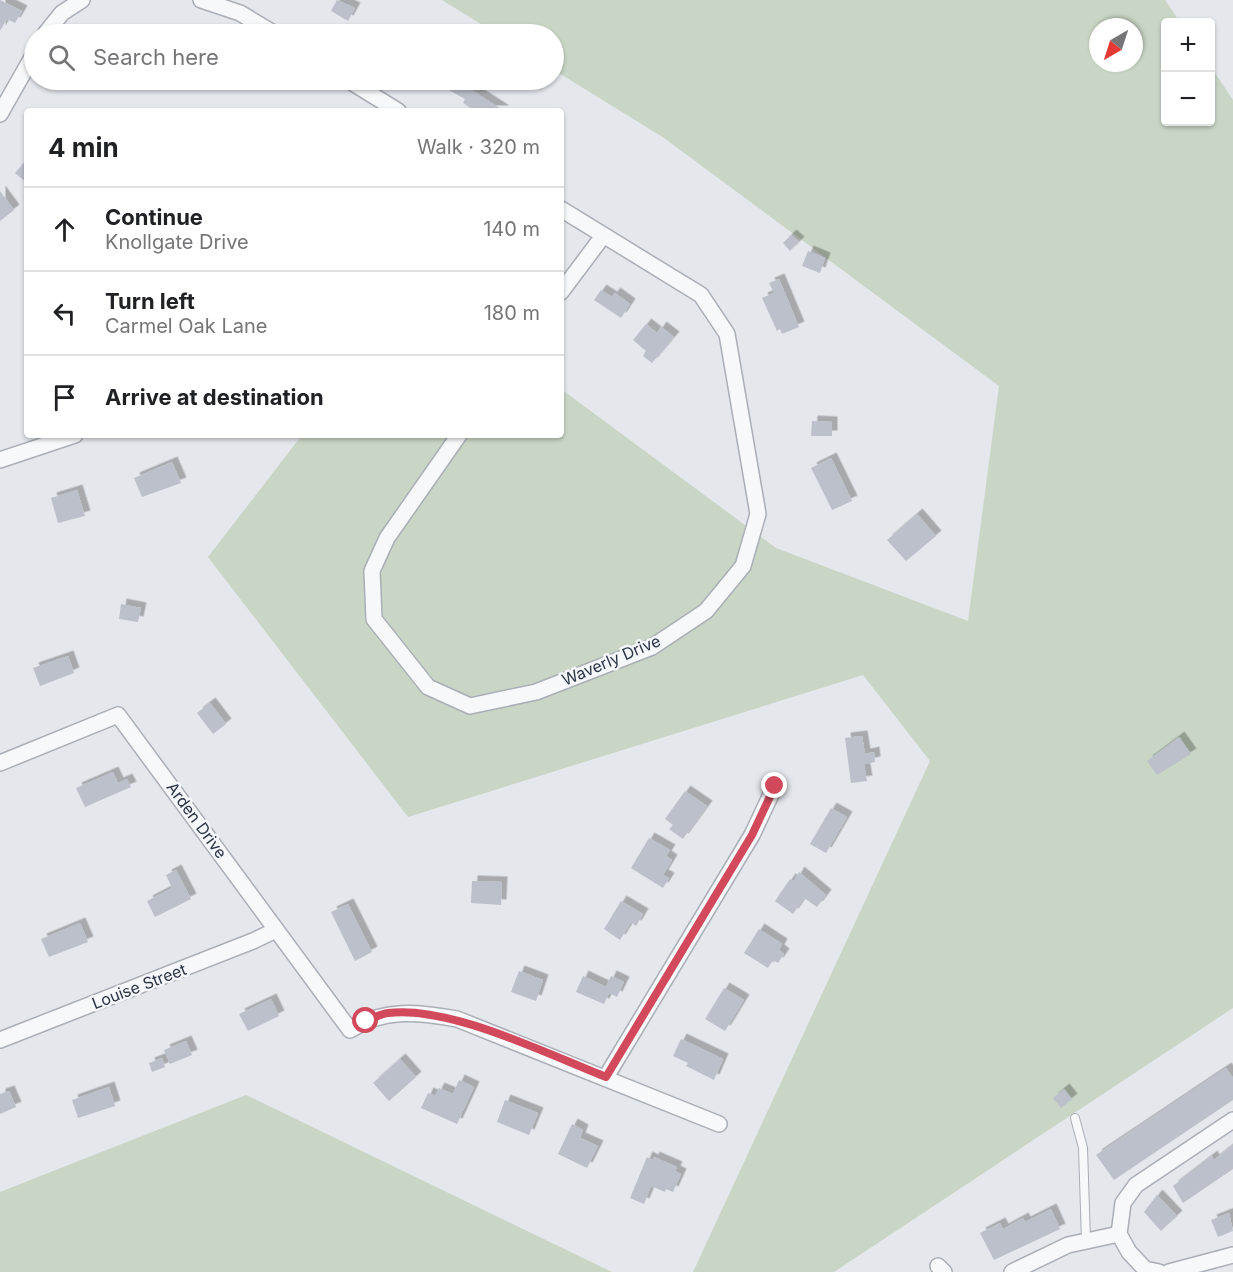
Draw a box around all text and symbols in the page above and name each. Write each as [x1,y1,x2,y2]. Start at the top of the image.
north arrow [1089,18,1143,72]
map controls [1161,18,1215,126]
button: + [1161,18,1215,72]
search box [24,24,564,90]
icon: search [45,41,78,74]
text: Search here [93,44,219,70]
button: − [1161,72,1215,126]
text: 4 min [48,132,119,163]
text: Walk · 320 m [417,135,540,159]
text: Continue [105,204,203,230]
icon: ahead [48,213,81,246]
text: 140 m [483,217,540,241]
text: Knollgate Drive [105,230,249,254]
text: Turn left [105,288,195,314]
icon: left [48,297,81,330]
text: 180 m [484,301,540,325]
text: Carmel Oak Lane [105,314,267,338]
icon: arrive [48,381,81,414]
text: Arrive at destination [105,384,324,410]
street label: Waverly Drive [559,630,663,690]
route end [761,772,787,798]
street label: Arden Drive [163,778,231,862]
street label: Louise Street [89,959,189,1013]
route start [352,1007,378,1033]

